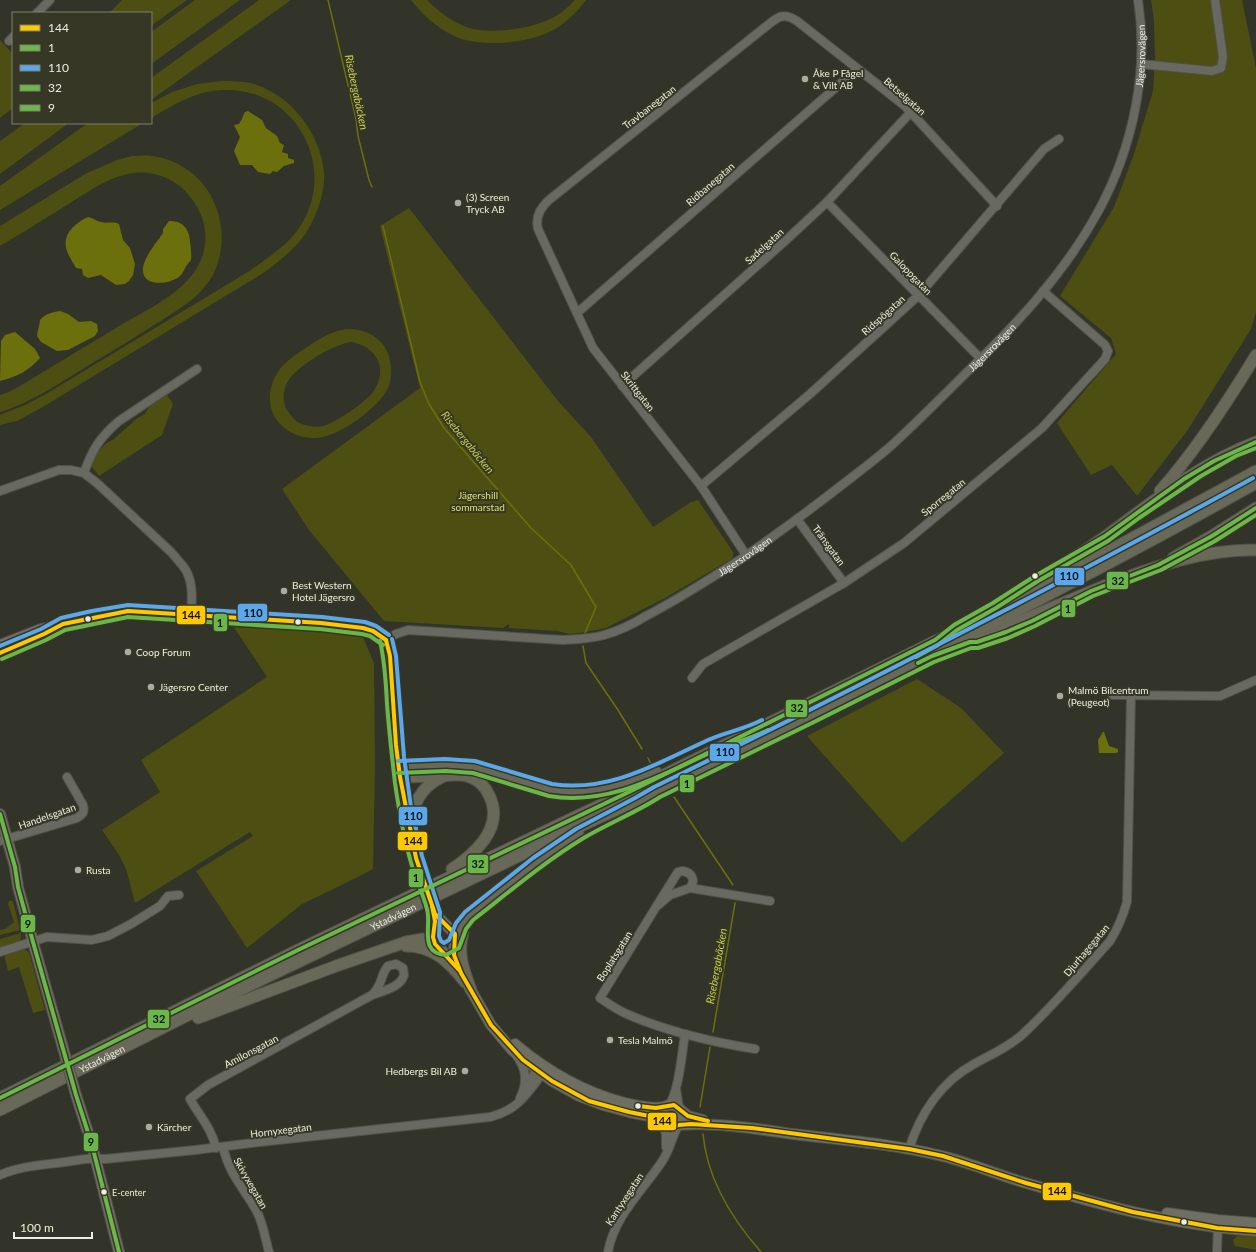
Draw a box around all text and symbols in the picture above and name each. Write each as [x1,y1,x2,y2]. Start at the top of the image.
legend [12,12,152,124]
text: 144 [48,20,69,35]
street label: Jägersrovägen [1133,24,1147,88]
text: 1 [48,40,55,55]
water label: Risebergabäcken [343,53,371,131]
text: 110 [48,60,69,75]
place label: Åke P Fågel & Vilt AB [813,67,863,91]
marker: Åke P Fågel & Vilt AB [800,74,810,84]
street label: Betselgatan [882,75,928,117]
text: 32 [48,80,62,95]
street label: Travbanegatan [620,83,678,131]
text: 9 [48,100,55,115]
street label: Ridbanegatan [683,160,737,208]
place label: (3) Screen Tryck AB [466,191,509,215]
marker: (3) Screen Tryck AB [453,198,463,208]
street label: Sadelgatan [742,226,786,266]
street label: Galoppgatan [887,249,935,297]
street label: Ridspögatan [859,292,907,338]
street label: Jägersrovägen [966,321,1018,374]
street label: Skrittgatan [619,369,657,413]
water label: Risebergabäcken [439,408,497,476]
street label: Sporregatan [919,476,967,518]
park label: Jägershill sommarstad [451,489,505,513]
street label: Tränsgatan [810,522,848,568]
street label: Jägersrovägen [716,533,774,578]
line badge: 110 [1054,567,1085,586]
text: 110 [1059,569,1079,582]
unlabelled marker [1030,571,1040,581]
line badge: 32 [1106,571,1129,590]
text: 32 [1112,574,1124,587]
place label: Best Western Hotel Jägersro [292,579,355,603]
marker: Best Western Hotel Jägersro [279,586,289,596]
line badge: 1 [1061,599,1076,618]
text: 1 [1065,602,1071,615]
line badge: 110 [237,603,268,622]
line badge: 144 [176,605,206,625]
text: 110 [243,606,263,619]
text: 144 [181,608,201,621]
line badge: 1 [213,613,228,632]
unlabelled marker [83,614,93,624]
text: 1 [217,616,223,629]
unlabelled marker [293,617,303,627]
place label: Coop Forum [136,646,190,658]
marker: Coop Forum [123,647,133,657]
place label: Jägersro Center [159,681,228,693]
marker: Jägersro Center [146,682,156,692]
place label: Malmö Bilcentrum (Peugeot) [1068,684,1149,708]
marker: Malmö Bilcentrum (Peugeot) [1055,691,1065,701]
line badge: 32 [785,699,808,718]
text: 32 [791,701,803,714]
line badge: 110 [709,743,740,762]
text: 110 [715,745,735,758]
line badge: 1 [679,774,695,793]
text: 1 [684,777,690,790]
street label: Handelsgatan [17,801,77,831]
line badge: 110 [398,806,428,826]
text: 110 [403,809,423,822]
line badge: 144 [397,831,428,851]
text: 144 [403,834,423,847]
line badge: 32 [467,854,489,874]
text: 32 [472,857,484,870]
place label: Rusta [86,864,111,876]
marker: Rusta [73,865,83,875]
line badge: 1 [408,868,424,888]
text: 1 [413,871,419,884]
street label: Ystadvägen [368,900,418,933]
line badge: 9 [20,914,36,933]
text: 9 [25,917,31,930]
street label: Djurhagegatan [1061,922,1111,978]
water label: Risebergabäcken [703,927,729,1005]
street label: Boplatsgatan [594,929,634,983]
line badge: 32 [147,1009,170,1029]
text: 32 [153,1012,165,1025]
street label: Amilonsgatan [222,1032,280,1070]
place label: Tesla Malmö [618,1034,673,1046]
marker: Tesla Malmö [605,1035,615,1045]
street label: Ystadvägen [77,1042,127,1075]
place label: Hedbergs Bil AB [386,1065,457,1077]
marker: Hedbergs Bil AB [460,1066,470,1076]
unlabelled marker [633,1101,643,1111]
line badge: 144 [647,1112,677,1131]
text: 144 [652,1114,672,1127]
street label: Hornyxegatan [250,1120,312,1140]
place label: Kärcher [157,1121,192,1133]
marker: Kärcher [144,1122,154,1132]
line badge: 9 [83,1132,99,1152]
text: 9 [88,1135,94,1148]
street label: Skivyxegatan [231,1155,271,1211]
street label: Kantyxegatan [603,1171,645,1227]
line badge: 144 [1042,1182,1072,1201]
text: 144 [1047,1184,1067,1197]
marker: E-center [99,1187,109,1197]
place label: E-center [112,1187,146,1198]
scale bar [14,1214,92,1240]
unlabelled marker [1179,1217,1189,1227]
text: 100 m [20,1220,54,1235]

